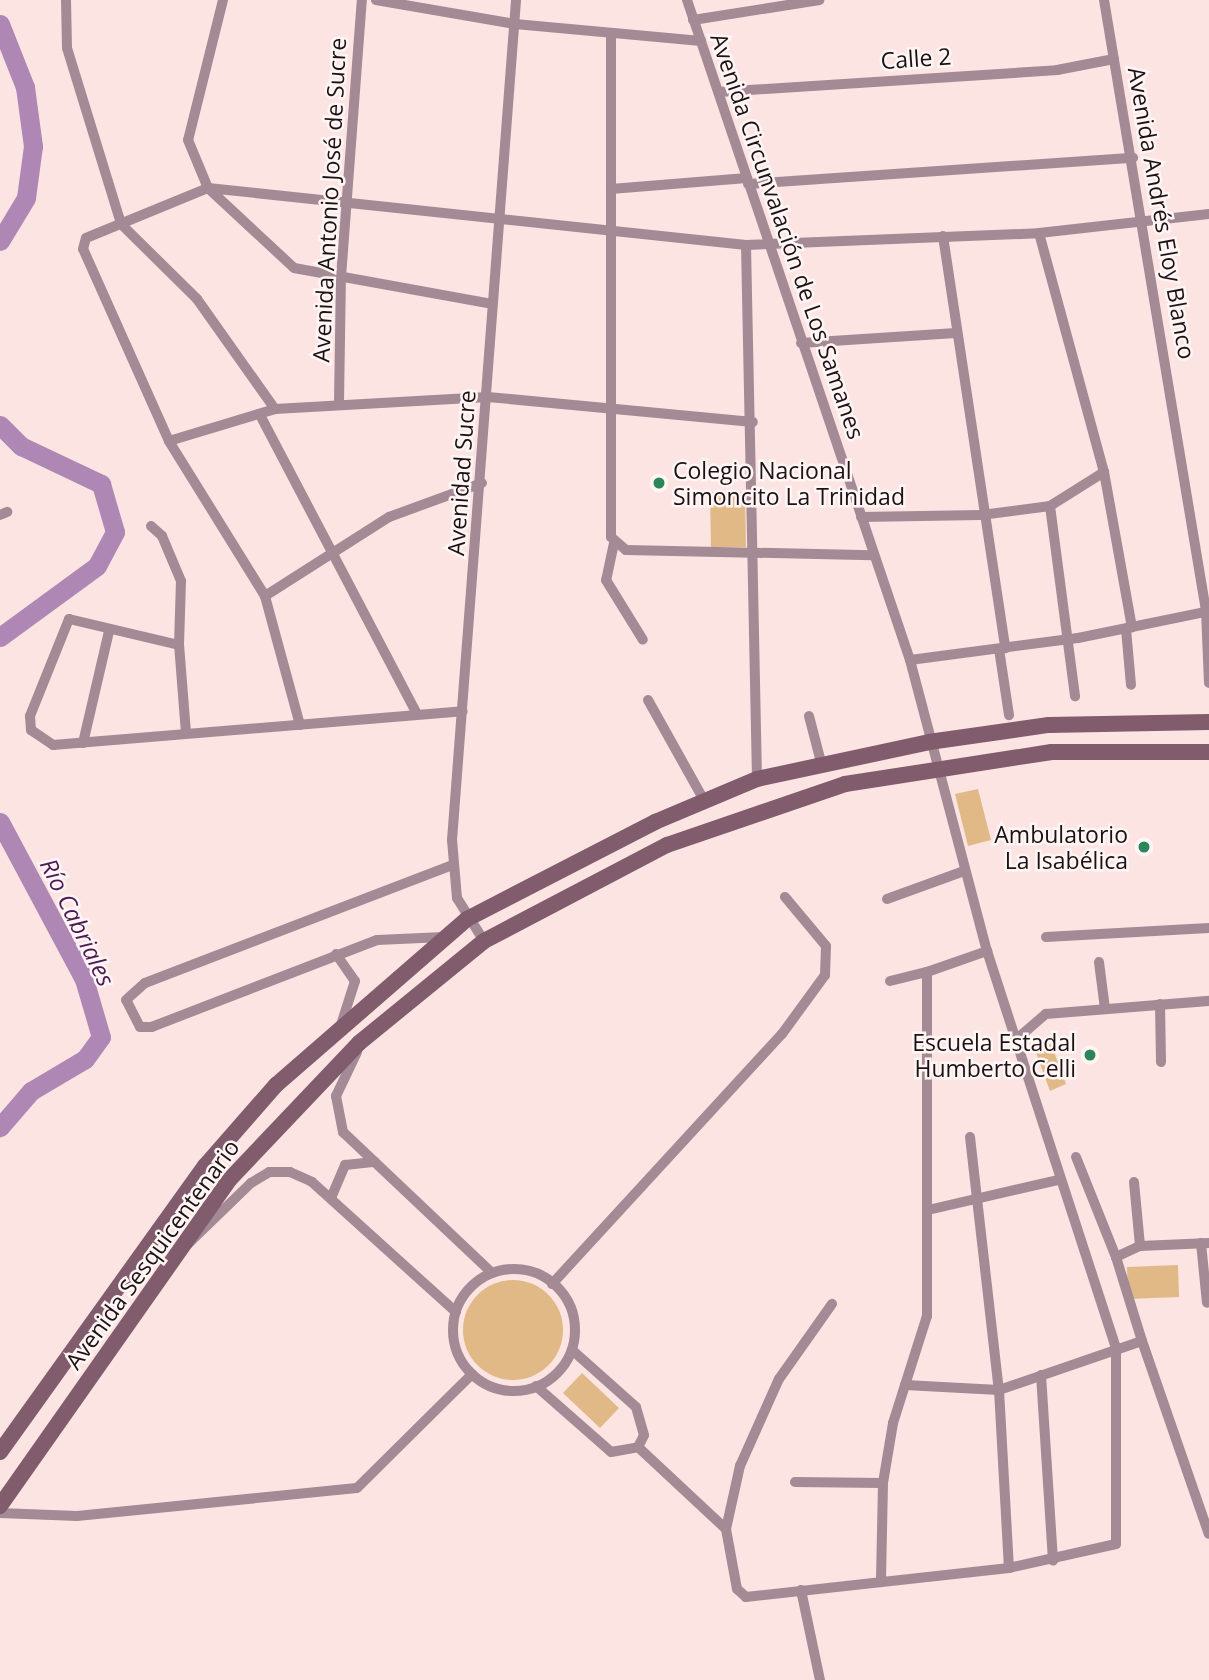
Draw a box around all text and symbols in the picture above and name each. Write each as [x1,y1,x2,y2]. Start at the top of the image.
street label: Avenida Circunvalación de Los Samanes [705,29,871,443]
street label: Avenida Antonio José de Sucre [307,37,351,363]
street label: Calle 2 [880,42,952,74]
street label: Avenida Andrés Eloy Blanco [1123,65,1201,361]
street label: Avenidad Sucre [441,389,481,557]
place label: Colegio Nacional Simoncito La Trinidad [673,456,905,510]
marker: Colegio Nacional Simoncito La Trinidad [651,475,667,491]
place label: Ambulatorio La Isabélica [994,820,1128,874]
marker: Ambulatorio La Isabélica [1134,837,1154,857]
water label: Río Cabriales [35,853,121,991]
place label: Escuela Estadal Humberto Celli [912,1028,1076,1082]
marker: Escuela Estadal Humberto Celli [1082,1047,1098,1063]
street label: Avenida Sesquicentenario [59,1134,245,1374]

